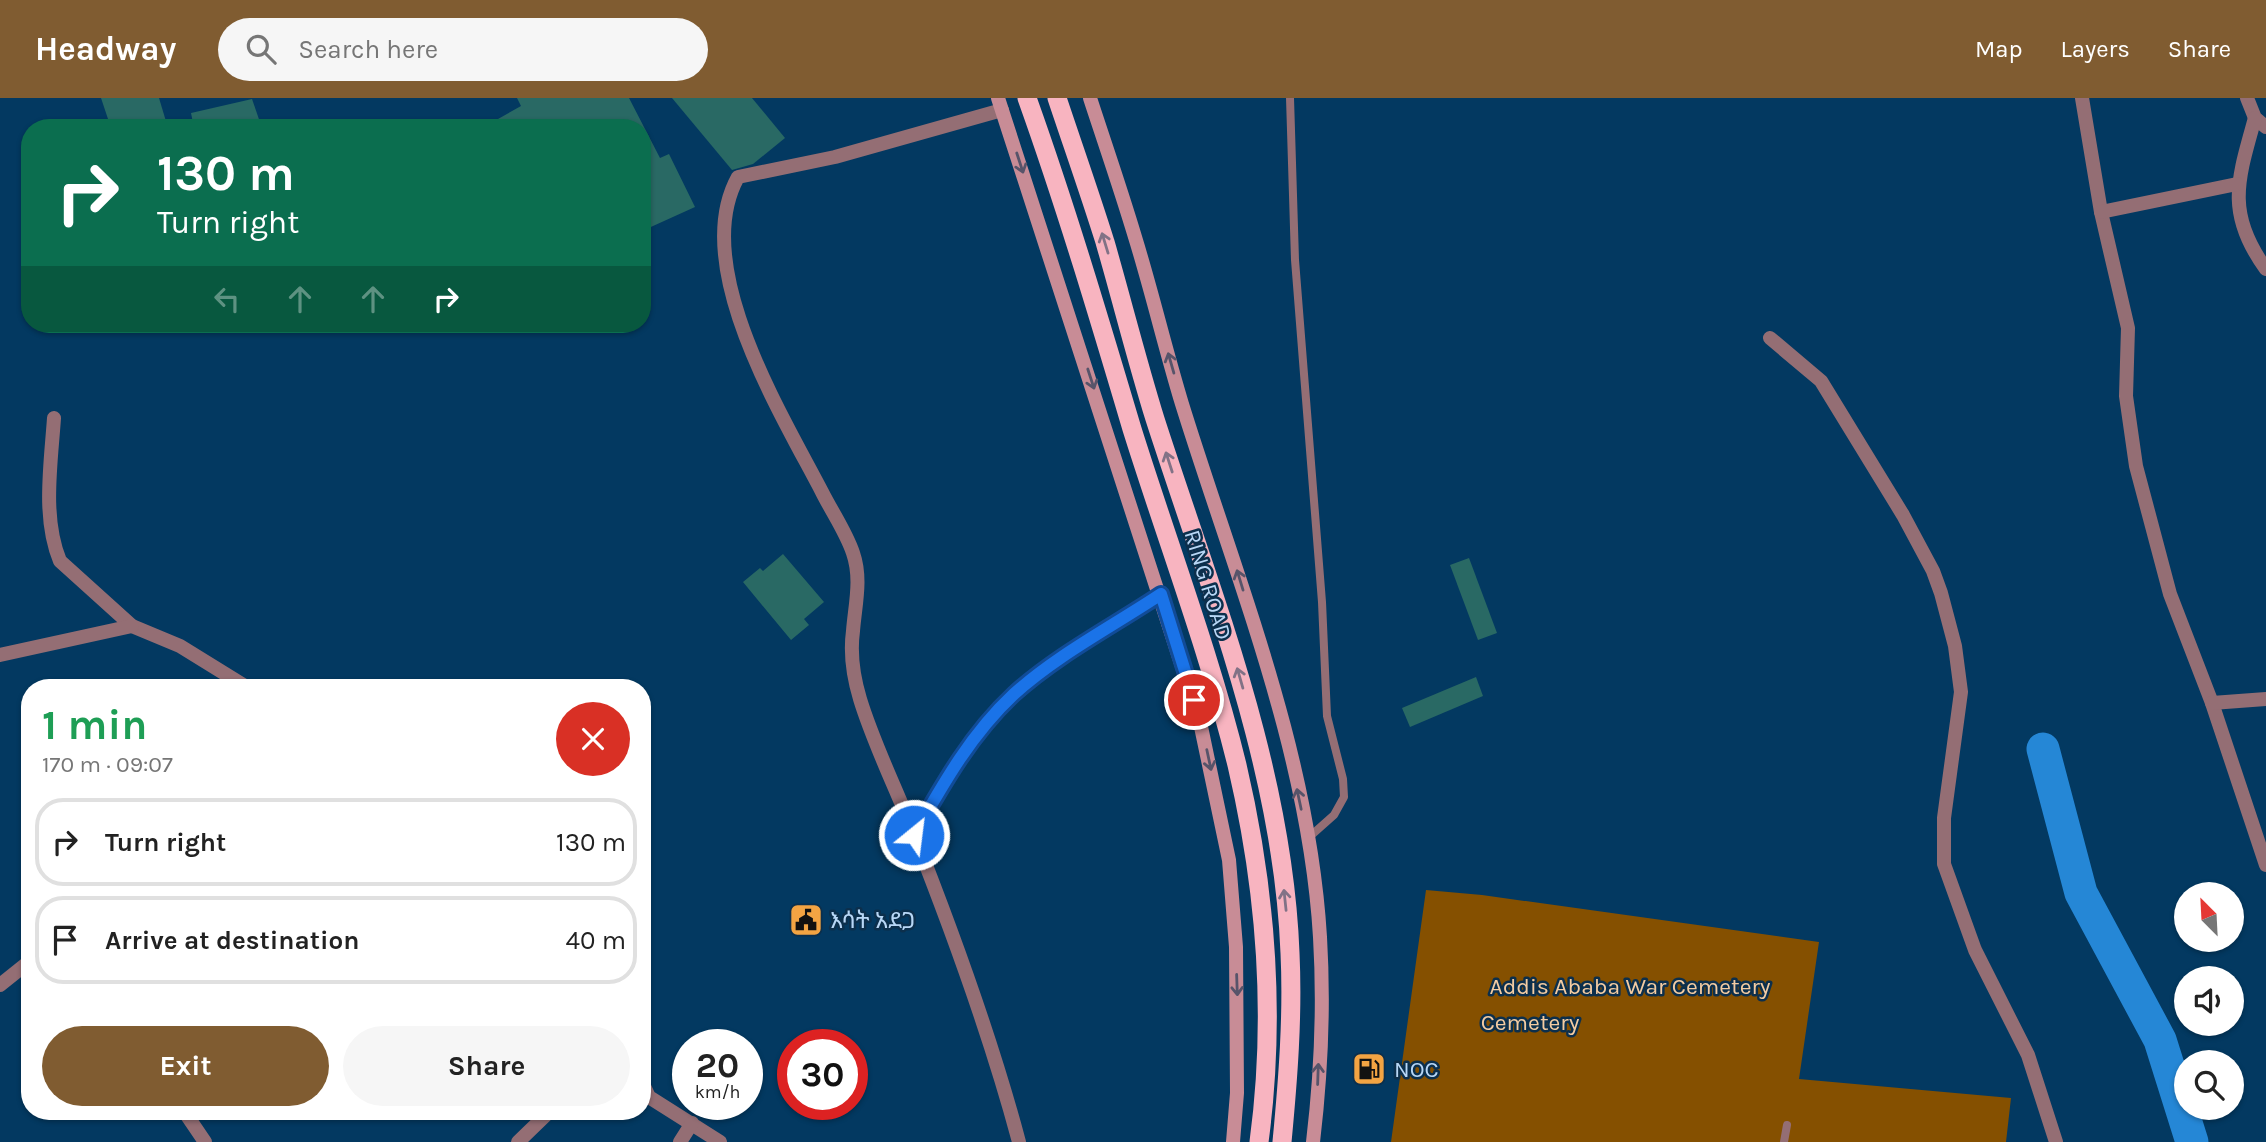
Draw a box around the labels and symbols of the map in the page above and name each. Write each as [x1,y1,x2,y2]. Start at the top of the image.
one-way arrow [1015,151,1027,173]
one-way arrow [1097,233,1110,255]
one-way arrow [1163,352,1176,374]
one-way arrow [1085,368,1098,390]
one-way arrow [1162,451,1174,473]
street label: RING ROAD [1178,527,1238,643]
one-way arrow [1233,569,1245,591]
one-way arrow [1232,667,1245,689]
pin [1164,670,1224,730]
one-way arrow [1202,748,1216,771]
one-way arrow [1292,788,1305,811]
position arrow [877,798,951,872]
north arrow [2174,882,2244,952]
one-way arrow [1279,890,1292,912]
public building icon: እሳት አደጋ [787,901,825,939]
place label: እሳት አደጋ [830,907,916,934]
one-way arrow [1230,973,1243,996]
park label: Addis Ababa War Cemetery [1489,973,1771,1000]
park label: Cemetery [1481,1009,1580,1036]
speed limit sign: 30 [777,1029,868,1120]
fuel station icon: NOC [1350,1050,1388,1088]
place label: NOC [1394,1056,1439,1083]
one-way arrow [1311,1063,1325,1086]

